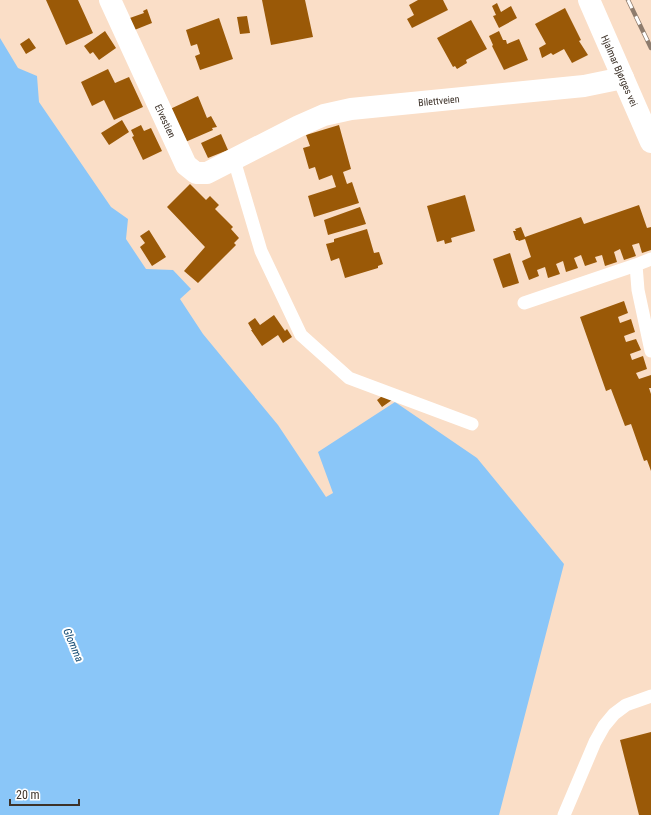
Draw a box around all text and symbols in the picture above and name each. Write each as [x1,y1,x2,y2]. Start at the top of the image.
street label: Hjalmar Bjørges vei [599,33,640,108]
street label: Bilettveien [418,93,460,108]
street label: Elvestien [153,102,178,139]
water label: Glomma [60,626,86,664]
scale bar [10,781,79,807]
text: 20 m [16,788,40,802]

